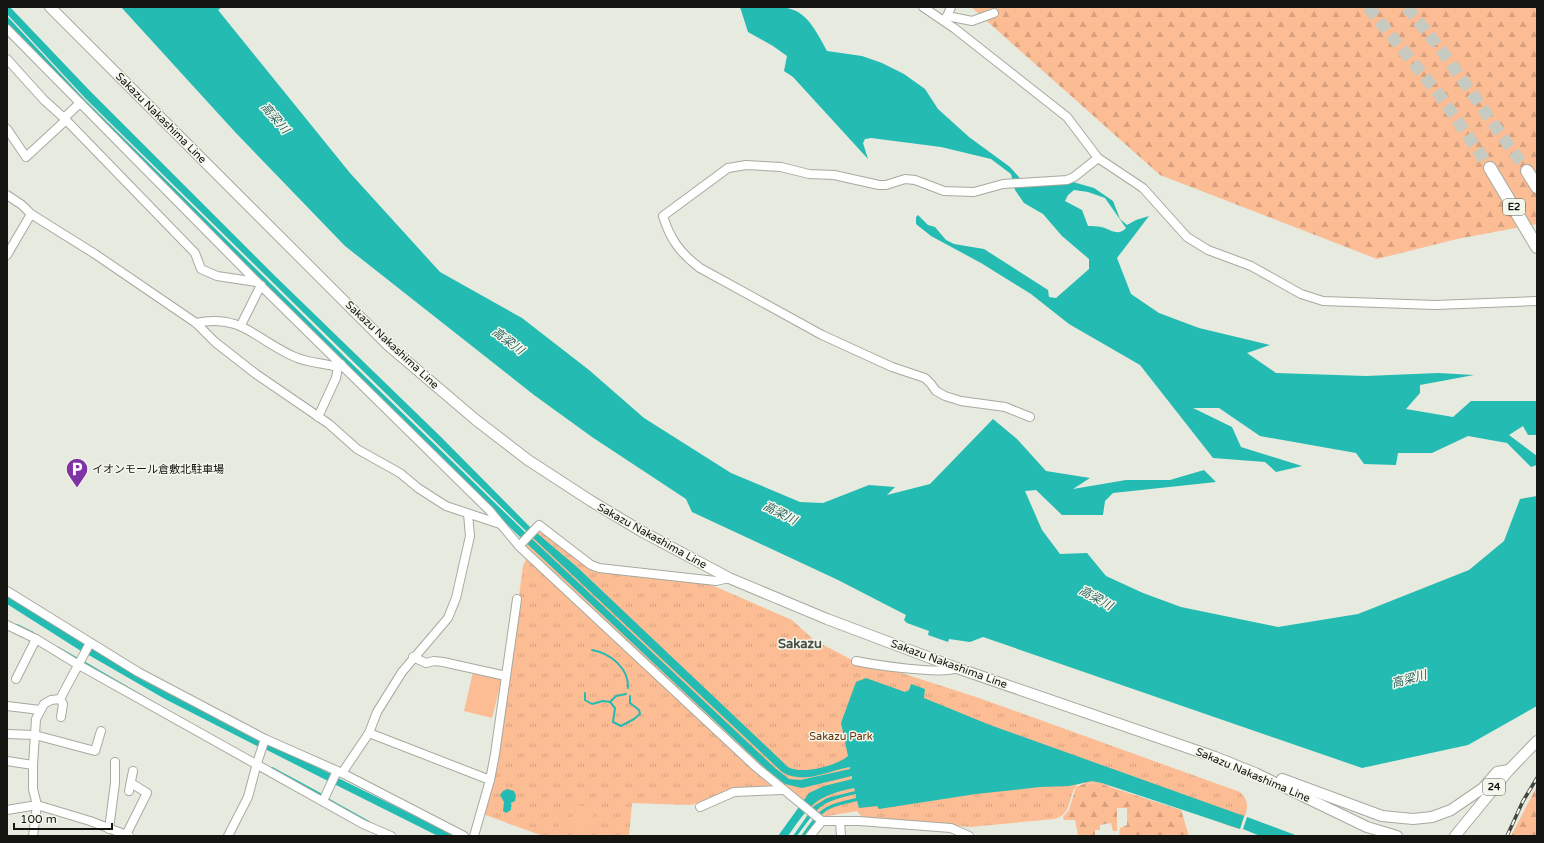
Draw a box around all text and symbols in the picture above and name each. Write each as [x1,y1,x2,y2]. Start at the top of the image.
street label: Sakazu Nakashima Line [113,70,209,166]
water label: 高梁川 [258,100,293,138]
road number: E2 [1503,199,1525,215]
street label: Sakazu Nakashima Line [343,298,441,392]
water label: 高梁川 [489,325,528,359]
parking icon: イオンモール倉敷北駐車場 [64,456,90,489]
place label: イオンモール倉敷北駐車場 [92,463,224,476]
water label: 高梁川 [761,499,801,528]
street label: Sakazu Nakashima Line [595,500,709,572]
water label: 高梁川 [1077,583,1117,614]
district label: Sakazu [778,636,822,652]
street label: Sakazu Nakashima Line [889,637,1009,691]
water label: 高梁川 [1390,667,1430,690]
park label: Sakazu Park [809,730,873,743]
street label: Sakazu Nakashima Line [1194,745,1312,805]
road number: 24 [1483,779,1505,795]
scale bar [14,805,112,831]
text: 100 m [20,812,57,826]

